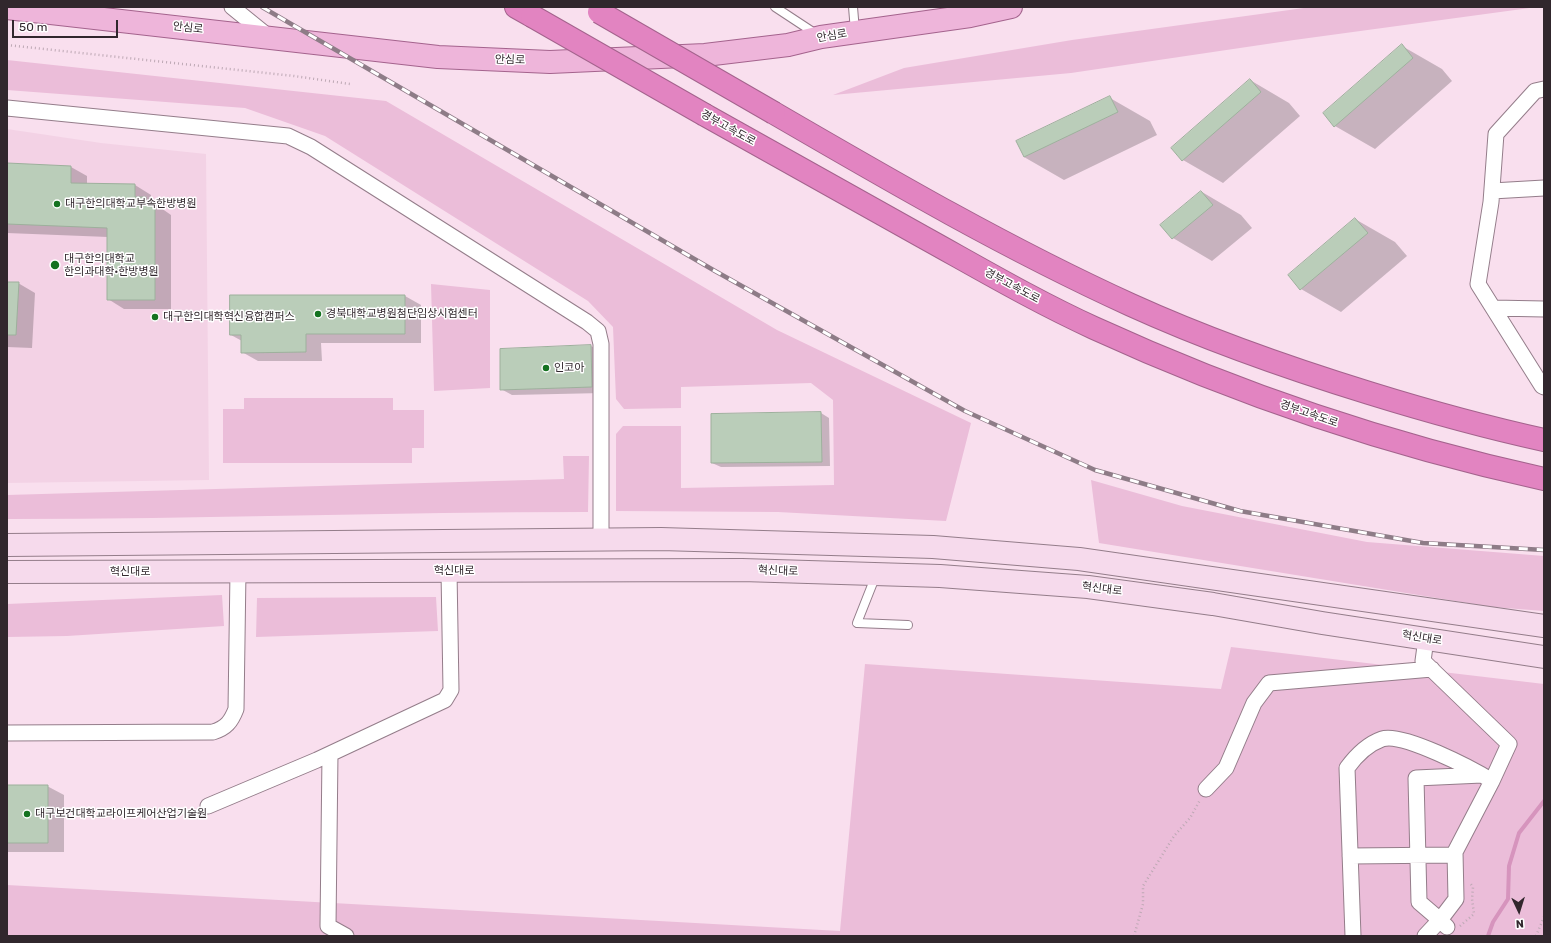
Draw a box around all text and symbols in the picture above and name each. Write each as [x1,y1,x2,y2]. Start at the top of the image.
scale bar [14,12,120,38]
text: 50 m [19,20,47,34]
street label: 안심로 [172,20,204,36]
street label: 안심로 [816,27,848,45]
street label: 안심로 [495,53,525,67]
street label: 경부고속도로 [698,108,758,148]
place label: 대구한의대학교부속한방병원 [65,197,197,211]
marker: 대구한의대학교부속한방병원 [52,199,62,209]
place label: 대구한의대학교 한의과대학·한방병원 [64,252,159,278]
marker: 대구한의대학교 한의과대학·한방병원 [49,259,61,271]
street label: 경부고속도로 [982,266,1042,306]
place label: 경북대학교병원첨단임상시험센터 [326,307,478,321]
marker: 경북대학교병원첨단임상시험센터 [313,309,323,319]
place label: 대구한의대학혁신융합캠퍼스 [163,310,295,324]
marker: 대구한의대학혁신융합캠퍼스 [150,312,160,322]
place label: 인코아 [554,361,584,375]
marker: 인코아 [541,363,551,373]
street label: 경부고속도로 [1278,398,1340,430]
street label: 혁신대로 [434,564,474,578]
street label: 혁신대로 [758,564,798,578]
street label: 혁신대로 [110,565,150,579]
street label: 혁신대로 [1081,580,1123,598]
street label: 혁신대로 [1401,628,1443,648]
place label: 대구보건대학교라이프케어산업기술원 [35,807,207,821]
marker: 대구보건대학교라이프케어산업기술원 [22,809,32,819]
north arrow [1499,891,1539,931]
text: N [1515,917,1524,930]

